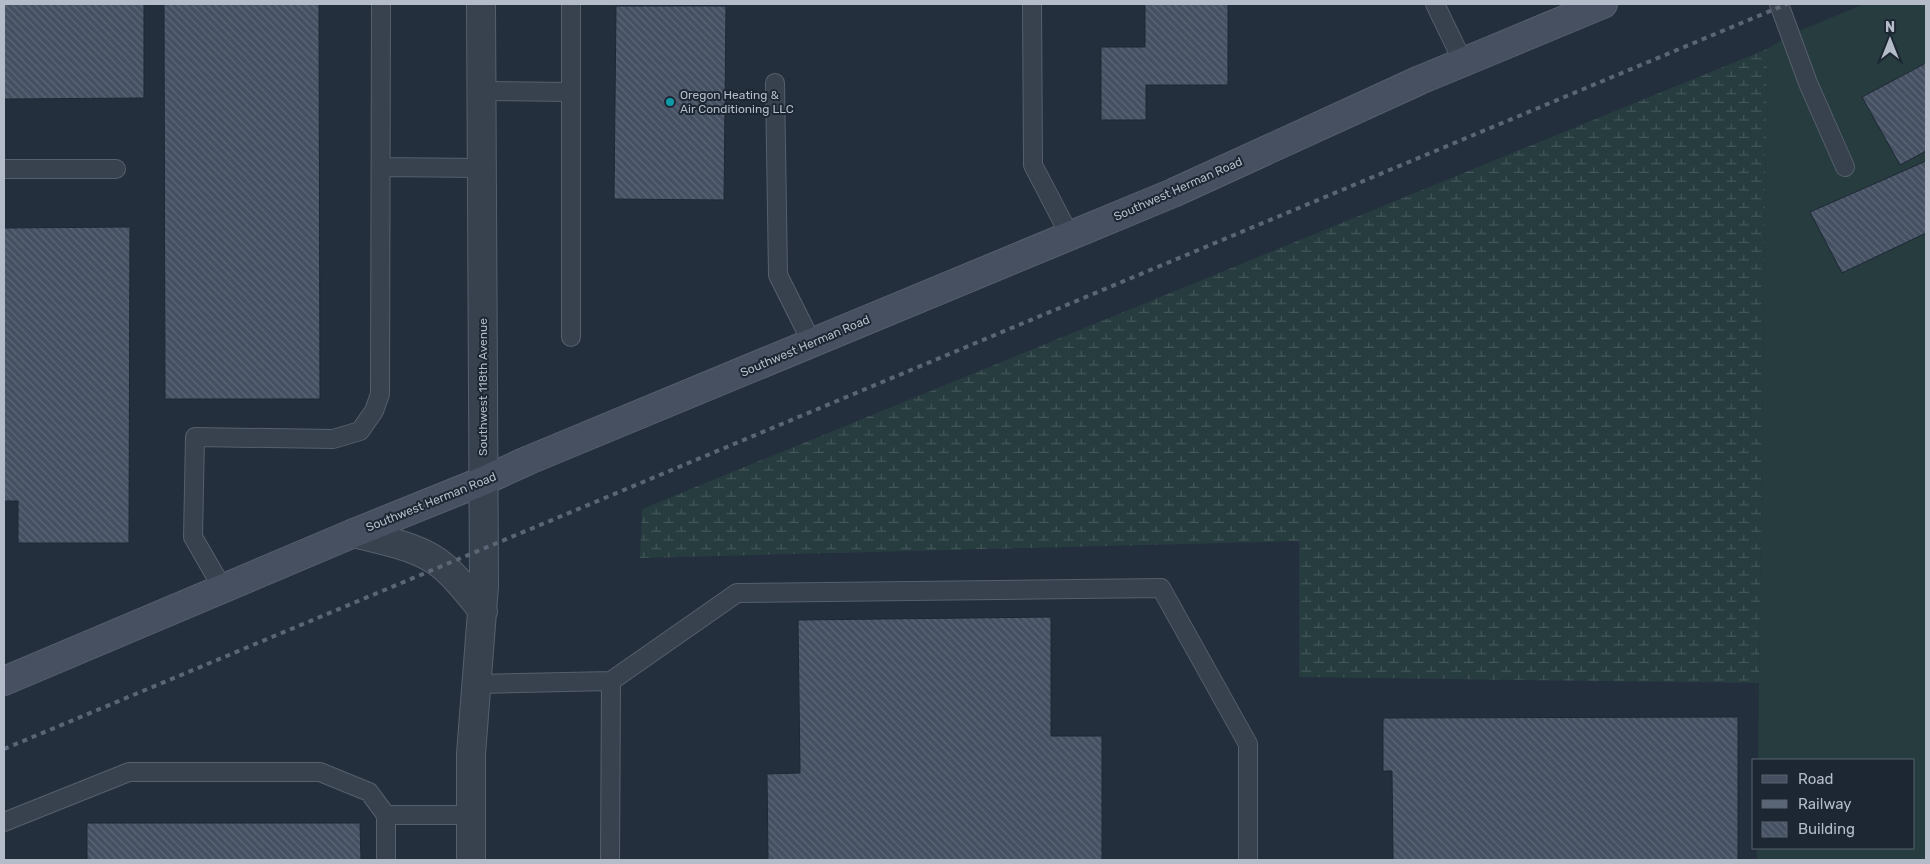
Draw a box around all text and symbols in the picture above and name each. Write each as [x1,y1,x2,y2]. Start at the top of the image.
north arrow [1865,15,1915,65]
text: N [1885,19,1895,36]
place label: Oregon Heating & Air Conditioning LLC [680,88,794,116]
marker: Oregon Heating & Air Conditioning LLC [664,96,676,108]
street label: Southwest Herman Road [1112,154,1244,224]
street label: Southwest Herman Road [738,312,872,380]
street label: Southwest 118th Avenue [476,318,490,456]
street label: Southwest Herman Road [364,469,498,535]
legend [1752,759,1915,849]
text: Road [1798,770,1834,788]
text: Railway [1798,795,1852,813]
text: Building [1798,820,1855,838]

